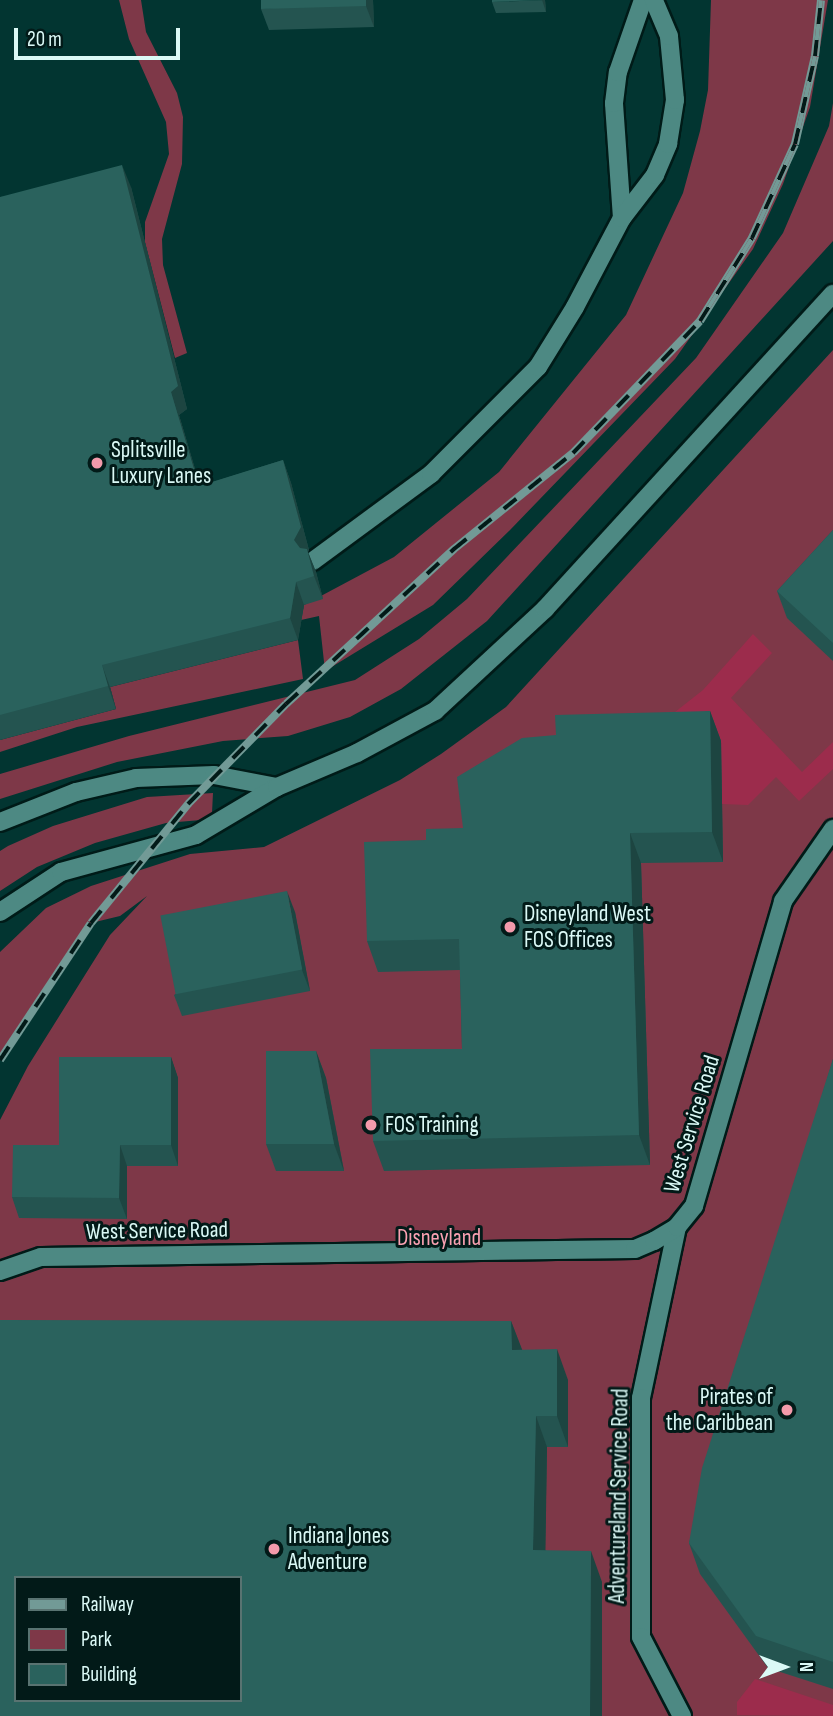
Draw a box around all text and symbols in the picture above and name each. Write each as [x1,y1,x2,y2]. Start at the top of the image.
scale bar [18,14,184,58]
text: 20 m [27,27,62,52]
place label: Splitsville Luxury Lanes [111,436,211,490]
marker: Splitsville Luxury Lanes [89,455,105,471]
place label: Disneyland West FOS Offices [524,900,651,954]
marker: Disneyland West FOS Offices [502,919,518,935]
street label: West Service Road [658,1052,726,1196]
place label: FOS Training [385,1111,479,1139]
marker: FOS Training [363,1117,379,1133]
street label: West Service Road [86,1216,228,1246]
park label: Disneyland [397,1224,481,1252]
place label: Pirates of the Caribbean [666,1383,773,1437]
street label: Adventureland Service Road [603,1388,635,1604]
marker: Pirates of the Caribbean [779,1402,795,1418]
place label: Indiana Jones Adventure [288,1522,389,1576]
marker: Indiana Jones Adventure [266,1541,282,1557]
legend [14,1576,242,1702]
text: Railway [81,1592,134,1617]
text: Park [81,1627,112,1652]
north arrow [749,1632,819,1702]
text: Building [81,1662,137,1687]
text: N [794,1662,817,1672]

